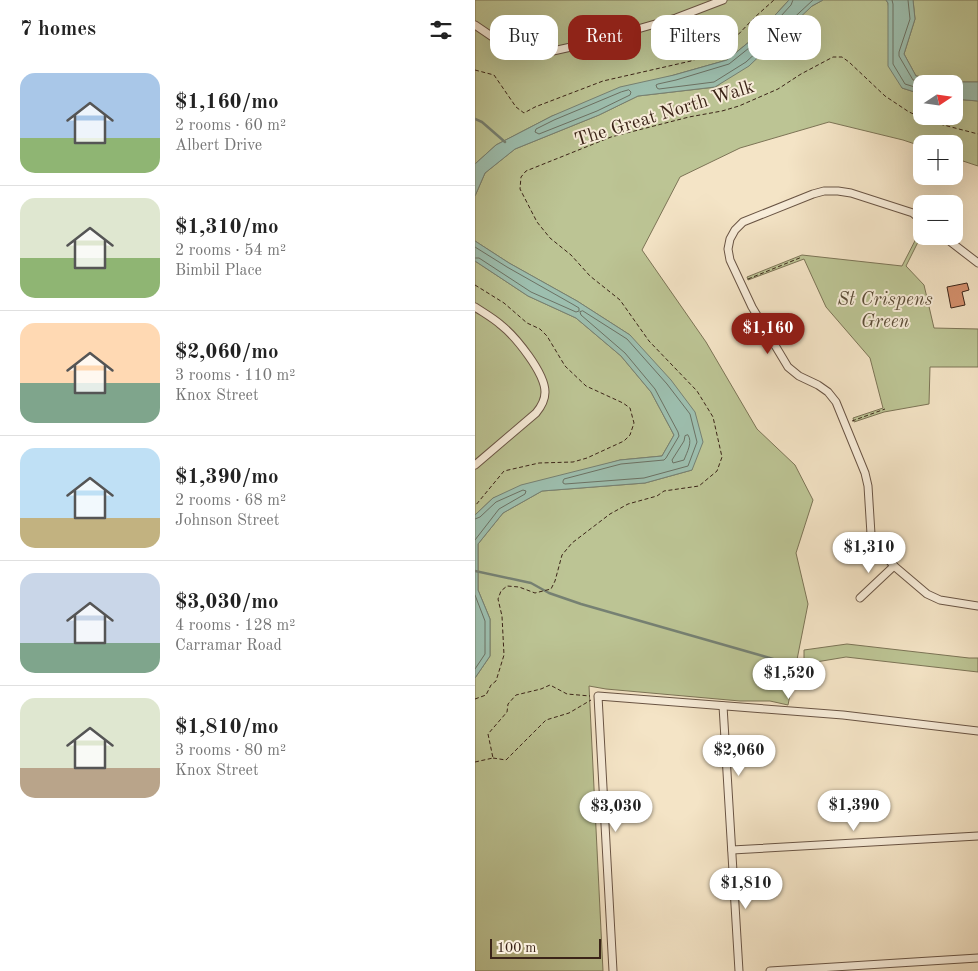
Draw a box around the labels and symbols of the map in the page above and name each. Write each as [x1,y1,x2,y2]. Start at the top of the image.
north arrow [913,75,963,125]
street label: The Great North Walk [573,78,757,151]
park label: St Crispens Green [837,291,933,332]
pin: $1,160 [727,312,809,355]
pin: $1,310 [828,532,910,574]
pin: $1,520 [748,658,830,700]
pin: $2,060 [698,734,780,777]
pin: $3,030 [575,790,657,833]
pin: $1,390 [813,790,895,832]
pin: $1,810 [705,868,787,910]
scale bar [490,936,601,959]

